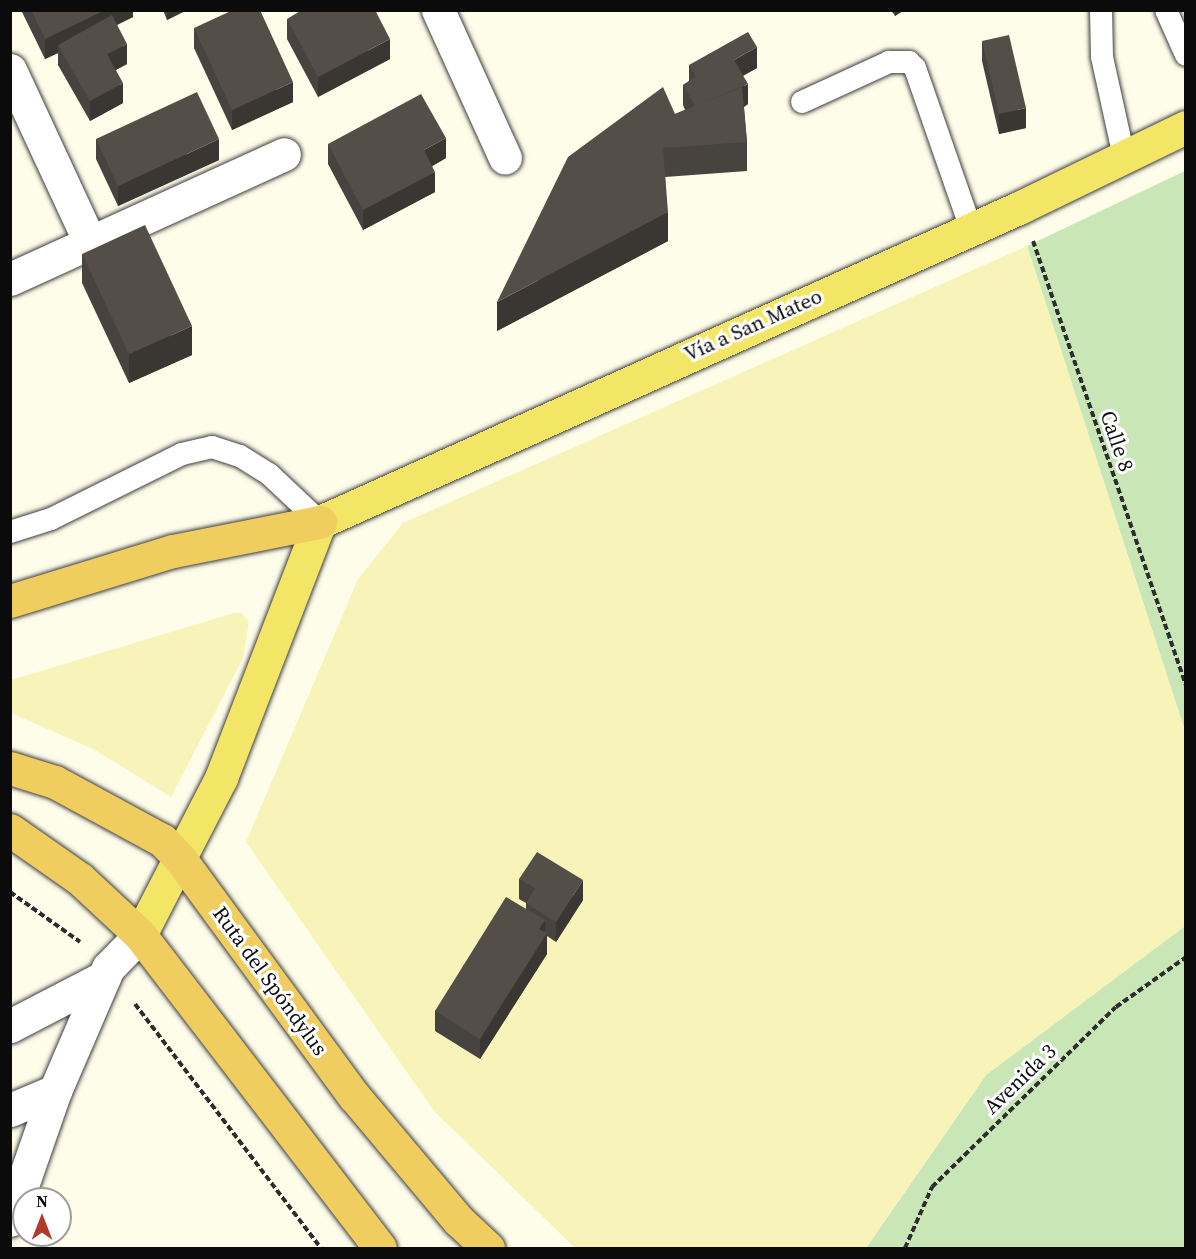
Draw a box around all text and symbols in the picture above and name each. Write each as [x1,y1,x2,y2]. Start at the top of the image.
street label: Vía a San Mateo [680,283,826,367]
street label: Calle 8 [1095,407,1139,475]
street label: Ruta del Spóndylus [207,902,333,1060]
street label: Avenida 3 [979,1039,1061,1119]
north arrow [12,1187,72,1247]
text: N [36,1190,48,1212]

